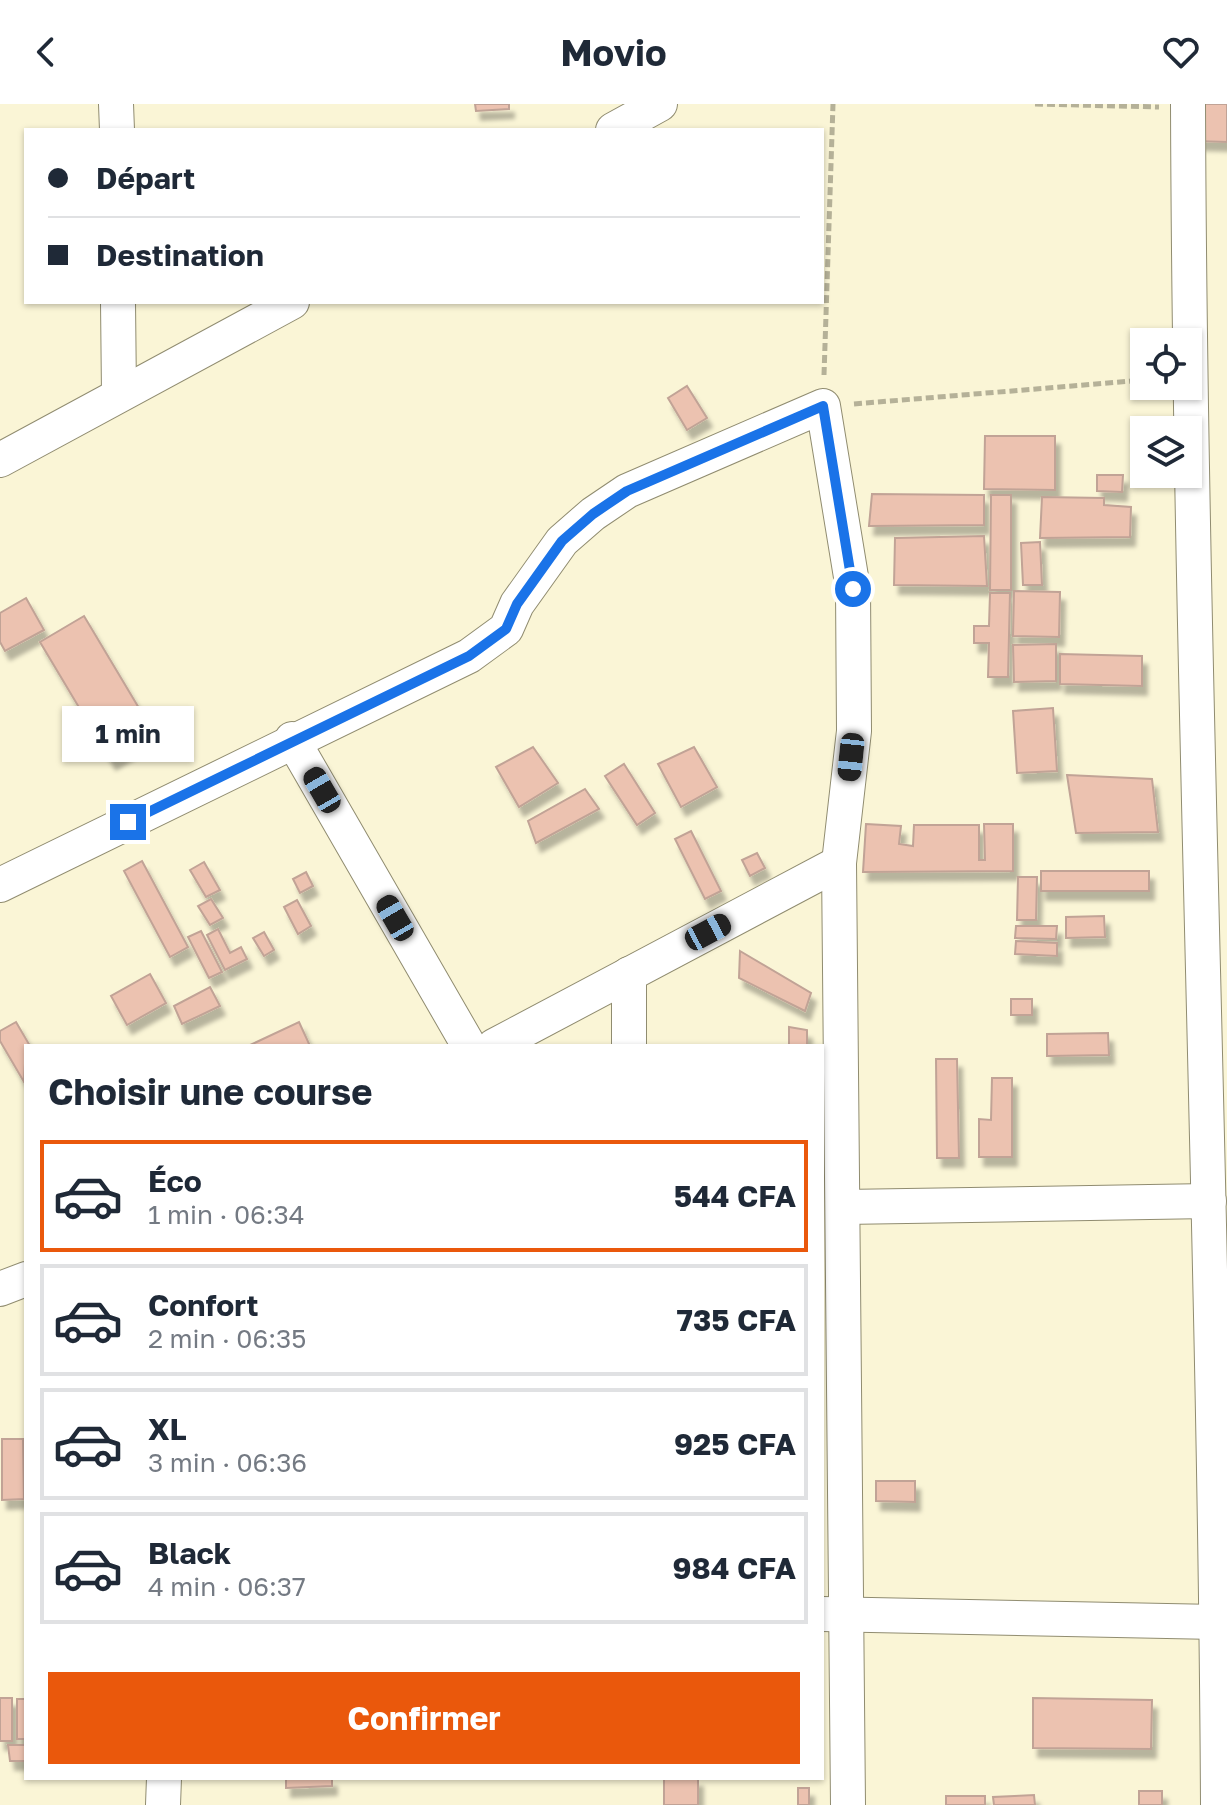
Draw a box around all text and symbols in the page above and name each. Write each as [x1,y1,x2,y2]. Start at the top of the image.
icon: back [24,30,68,74]
icon: heart [1159,30,1203,74]
text: Movio [561,31,666,74]
text: Départ [96,160,195,196]
text: Destination [96,237,264,273]
map controls [1130,328,1202,488]
button: locate [1130,328,1202,400]
button: layers [1130,416,1202,488]
route start [835,571,871,607]
callout: 1 min [62,706,194,762]
text: 1 min [95,718,161,749]
car [837,732,865,782]
car [300,763,344,817]
route end [110,804,146,840]
car [373,891,417,945]
car [681,910,735,954]
text: Choisir une course [48,1070,372,1113]
icon: car [52,1160,124,1232]
text: Éco [148,1163,202,1199]
text: 544 CFA [674,1178,796,1214]
text: 1 min · 06:34 [148,1199,305,1230]
icon: car [52,1284,124,1356]
text: Confort [148,1287,259,1323]
text: 735 CFA [677,1302,796,1338]
text: 2 min · 06:35 [148,1323,306,1354]
icon: car [52,1408,124,1480]
text: XL [148,1411,187,1447]
text: 925 CFA [674,1426,796,1462]
text: 3 min · 06:36 [148,1447,307,1478]
icon: car [52,1532,124,1604]
text: Black [148,1535,231,1571]
text: 984 CFA [673,1550,796,1586]
text: 4 min · 06:37 [148,1571,306,1602]
button: Confirmer [48,1672,800,1764]

